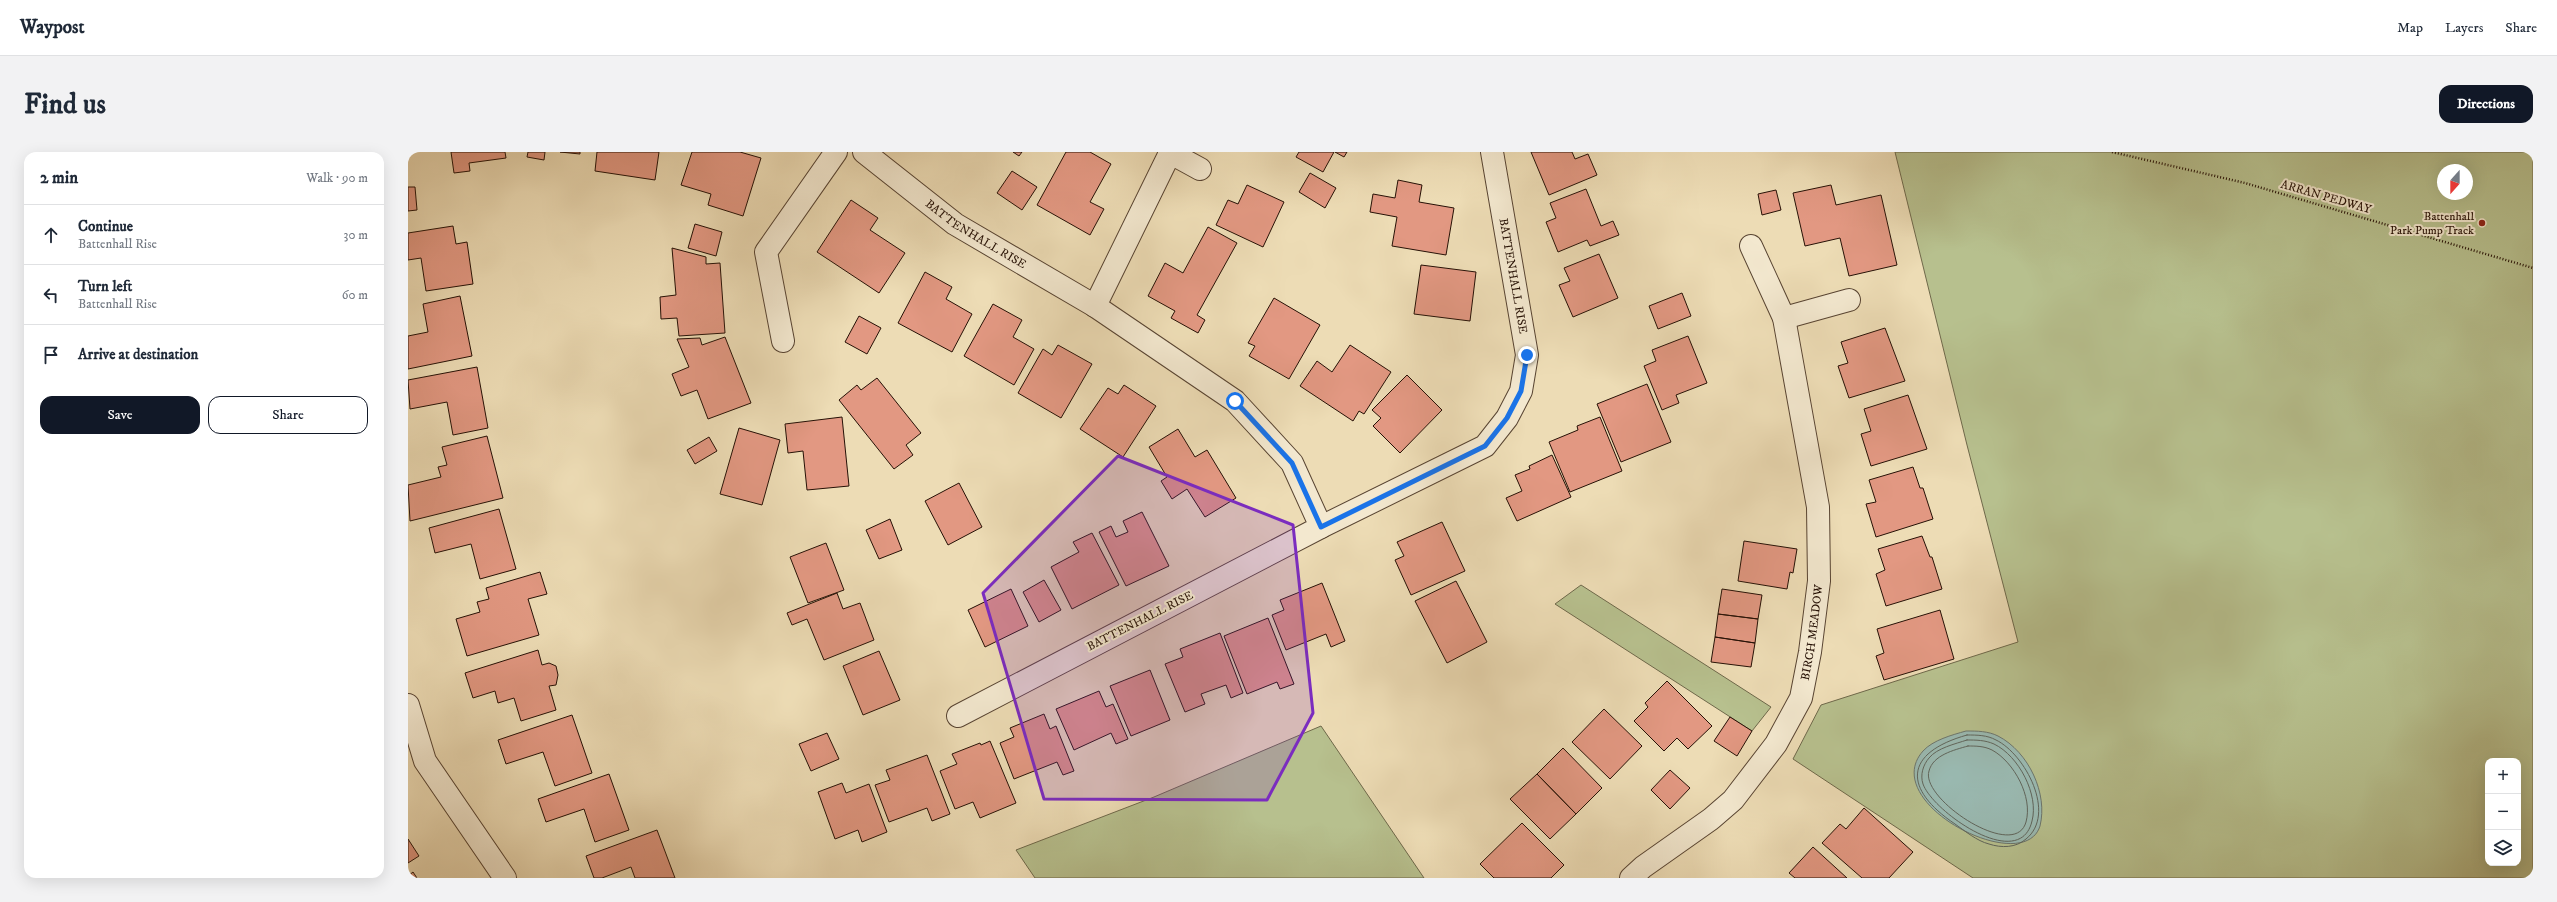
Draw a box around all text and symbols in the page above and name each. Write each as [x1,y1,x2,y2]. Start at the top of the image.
text: Waypost [20,16,84,39]
text: Map [2397,19,2423,37]
text: Layers [2445,19,2483,37]
text: Share [2505,19,2537,37]
button: Directions [2439,85,2533,123]
text: Find us [24,87,106,122]
north arrow [2437,164,2473,200]
text: 2 min [40,167,78,189]
text: Walk · 90 m [306,170,368,186]
street label: ARRAN PEDWAY [2279,177,2373,217]
street label: BATTENHALL RISE [922,196,1030,272]
place label: Battenhall Park Pump Track [2390,209,2474,238]
text: Continue [78,217,133,236]
street label: BATTENHALL RISE [1495,217,1531,335]
marker: Battenhall Park Pump Track [2477,218,2487,228]
icon: ahead [40,224,62,246]
text: 30 m [344,227,368,243]
text: Battenhall Rise [78,236,157,252]
text: Turn left [78,277,132,296]
icon: left [40,284,62,306]
text: 60 m [342,287,368,303]
text: Battenhall Rise [78,296,157,312]
icon: arrive [40,344,62,366]
text: Arrive at destination [78,345,198,364]
route end [1518,346,1536,364]
route start [1226,392,1244,410]
button: Save [40,396,200,434]
button: Share [208,396,368,434]
street label: BIRCH MEADOW [1797,583,1826,682]
street label: BATTENHALL RISE [1084,588,1196,654]
map controls [2485,758,2521,866]
button: + [2485,758,2521,794]
button: − [2485,794,2521,830]
button: layers [2485,830,2521,866]

